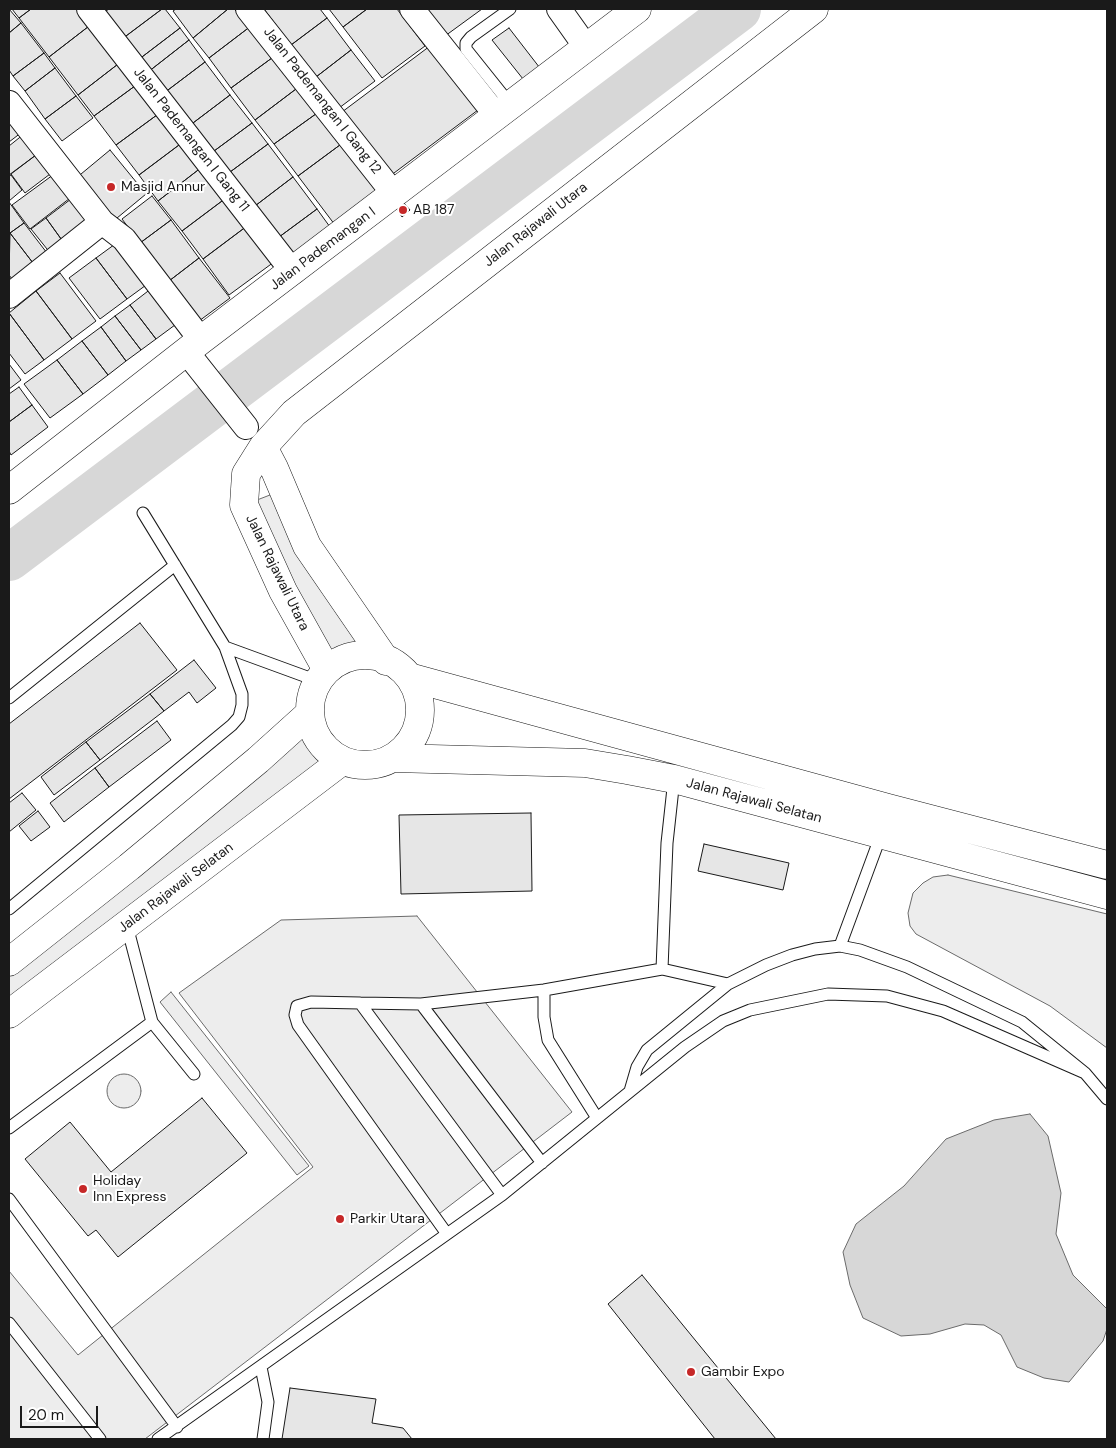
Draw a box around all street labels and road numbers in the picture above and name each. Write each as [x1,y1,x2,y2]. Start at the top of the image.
street label: Jalan Pademangan I Gang 12 [259,24,385,178]
street label: Jalan Pademangan I Gang 11 [130,65,252,215]
street label: Jalan Rajawali Utara [481,179,591,271]
street label: Jalan Pademangan I [267,204,379,294]
street label: Jalan Rajawali Utara [242,512,312,634]
street label: Jalan Rajawali Selatan [684,775,824,827]
street label: Jalan Rajawali Selatan [115,839,237,937]

